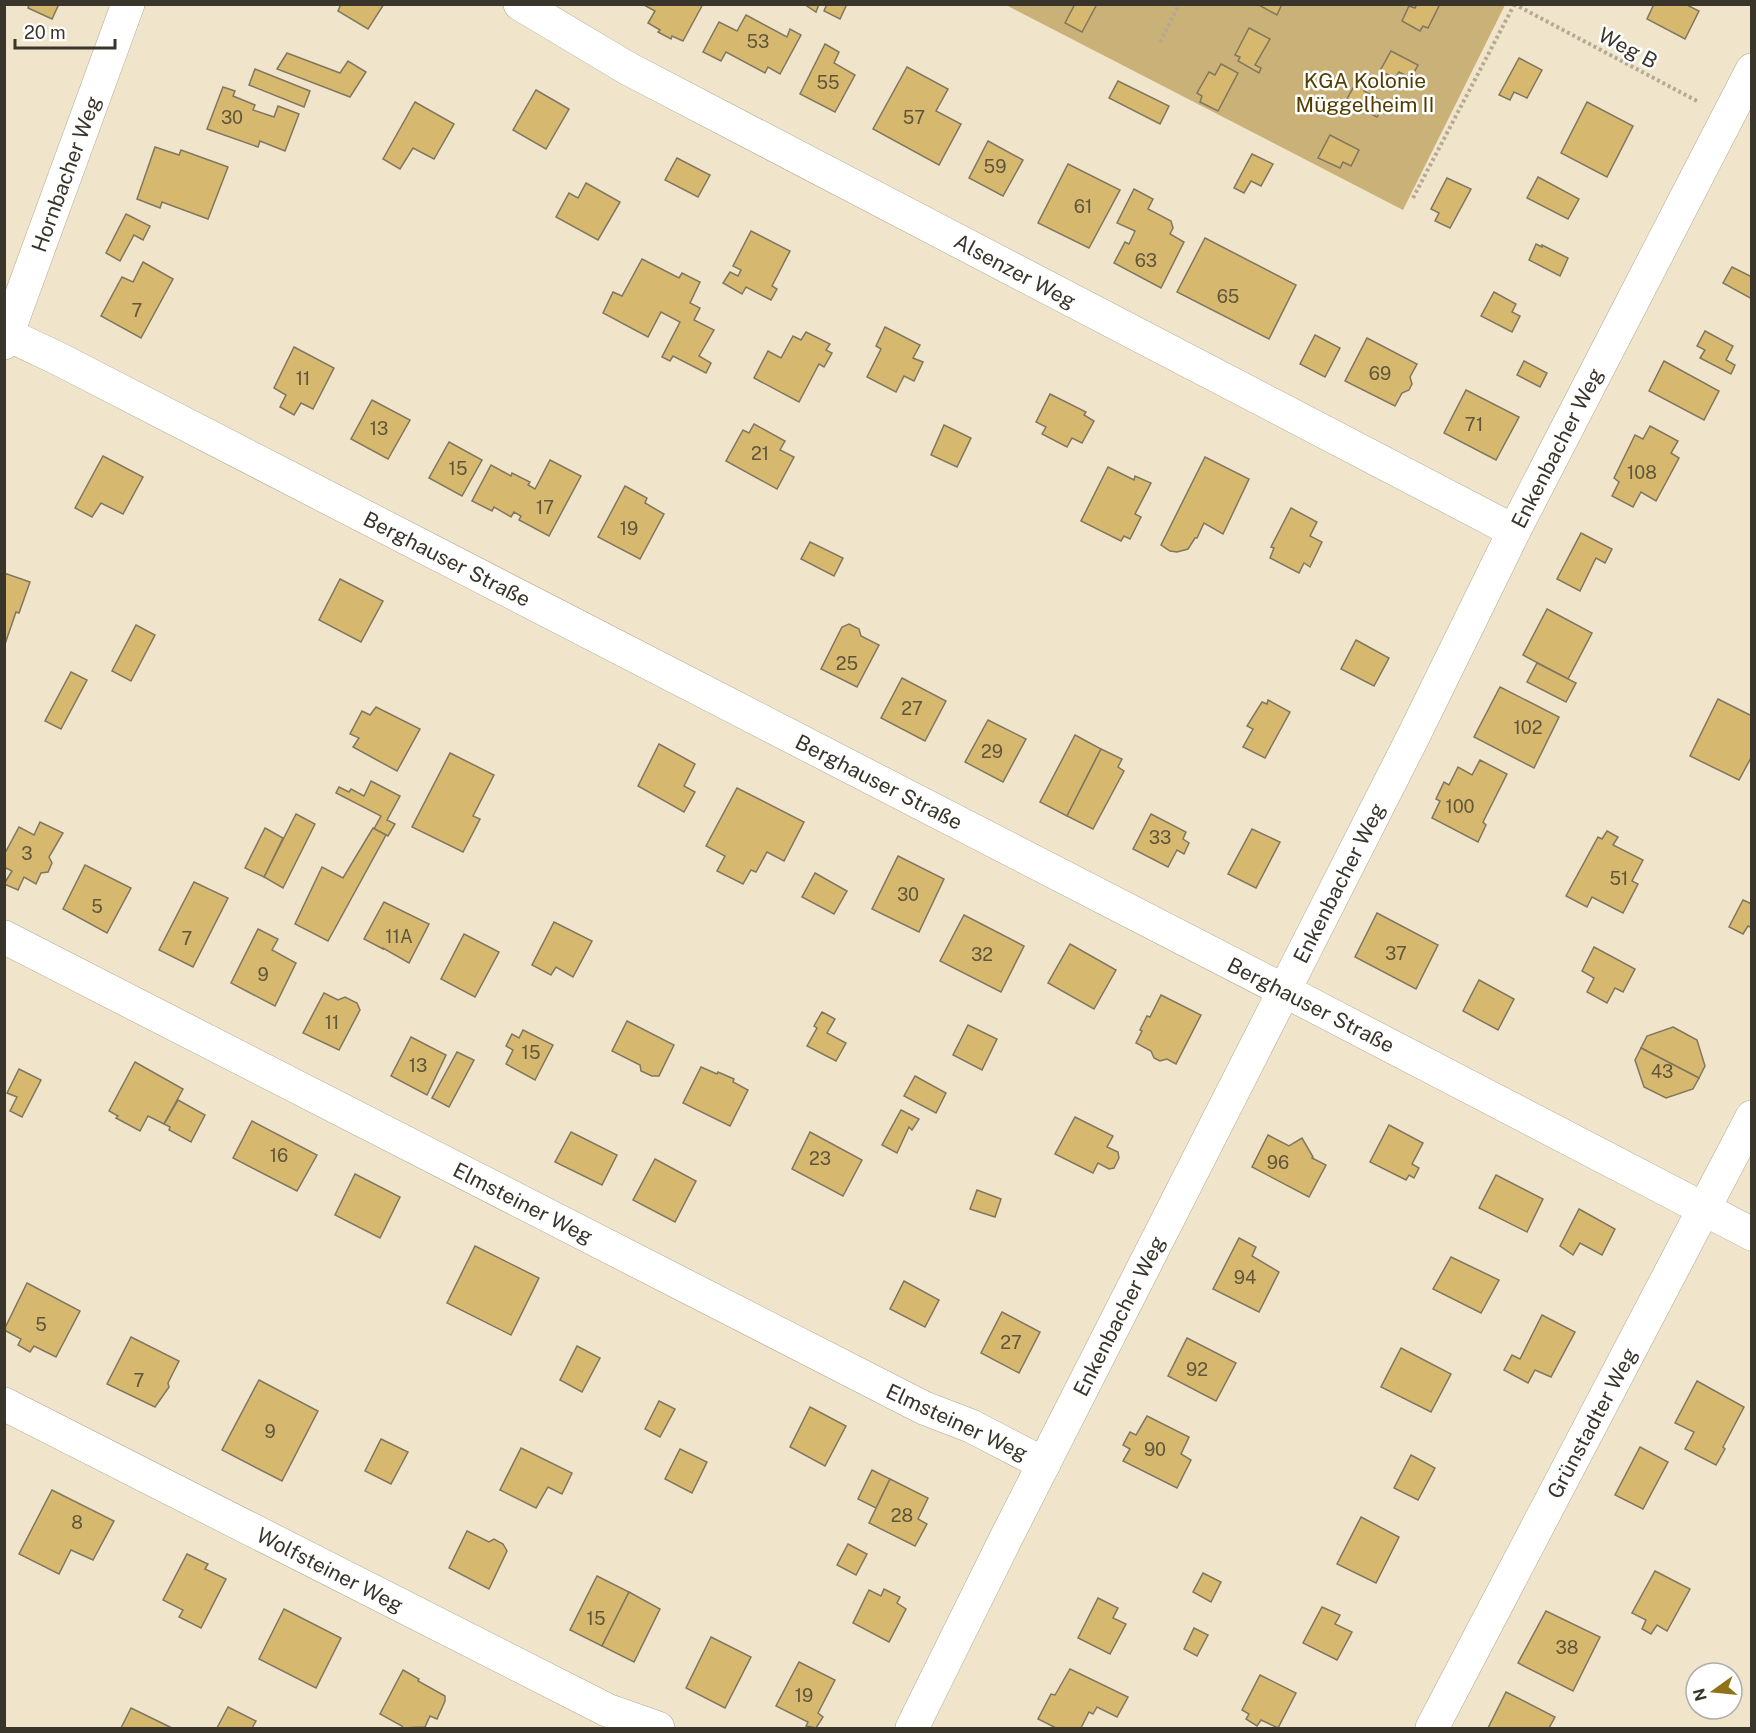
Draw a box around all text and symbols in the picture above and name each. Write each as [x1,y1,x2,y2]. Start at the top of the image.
scale bar [15,12,116,50]
text: 20 m [24,22,66,43]
street label: Weg B [1594,22,1662,74]
house number: 53 [747,31,769,52]
park label: KGA Kolonie Müggelheim II [1296,68,1434,117]
house number: 55 [816,72,840,93]
street label: Hornbacher Weg [26,93,106,255]
house number: 30 [221,107,243,128]
house number: 57 [903,107,925,128]
house number: 59 [984,156,1006,177]
house number: 61 [1074,196,1092,217]
street label: Alsenzer Weg [950,228,1080,314]
house number: 63 [1135,250,1157,271]
house number: 65 [1217,286,1239,307]
house number: 7 [132,300,142,321]
house number: 69 [1369,363,1391,384]
street label: Enkenbacher Weg [1506,364,1608,532]
house number: 11 [296,368,310,389]
house number: 71 [1465,414,1483,435]
house number: 13 [370,418,388,439]
house number: 21 [751,443,769,464]
house number: 15 [449,458,467,479]
house number: 108 [1627,462,1657,483]
house number: 17 [536,497,554,518]
street label: Berghauser Straße [359,506,535,612]
house number: 19 [620,518,638,539]
house number: 25 [836,653,858,674]
house number: 27 [901,698,923,719]
house number: 102 [1513,717,1543,738]
street label: Berghauser Straße [791,729,967,835]
house number: 29 [981,741,1003,762]
house number: 100 [1445,796,1475,817]
street label: Enkenbacher Weg [1288,799,1390,967]
house number: 33 [1149,827,1171,848]
house number: 3 [21,843,33,864]
house number: 51 [1610,868,1628,889]
house number: 30 [897,884,919,905]
house number: 5 [91,896,103,917]
house number: 11A [385,926,413,947]
house number: 7 [182,928,192,949]
house number: 37 [1385,943,1407,964]
house number: 32 [971,944,993,965]
street label: Berghauser Straße [1223,952,1399,1058]
house number: 9 [257,964,269,985]
house number: 11 [325,1012,339,1033]
house number: 15 [522,1042,540,1063]
house number: 13 [409,1055,427,1076]
house number: 43 [1651,1061,1673,1082]
house number: 16 [270,1145,288,1166]
house number: 23 [809,1148,831,1169]
house number: 96 [1267,1152,1289,1173]
street label: Elmsteiner Weg [449,1157,597,1249]
street label: Enkenbacher Weg [1068,1232,1170,1400]
house number: 94 [1234,1267,1256,1288]
house number: 5 [35,1314,47,1335]
house number: 27 [1000,1332,1022,1353]
street label: Grünstadter Weg [1542,1343,1642,1503]
house number: 92 [1186,1359,1208,1380]
house number: 7 [134,1370,144,1391]
street label: Elmsteiner Weg [882,1378,1032,1466]
house number: 9 [264,1421,276,1442]
house number: 90 [1144,1439,1166,1460]
house number: 28 [891,1505,913,1526]
house number: 8 [71,1512,83,1533]
street label: Wolfsteiner Weg [252,1522,408,1618]
house number: 15 [587,1608,605,1629]
house number: 38 [1556,1637,1578,1658]
north arrow [1684,1661,1744,1721]
house number: 19 [795,1685,813,1706]
text: N [1689,1686,1711,1703]

